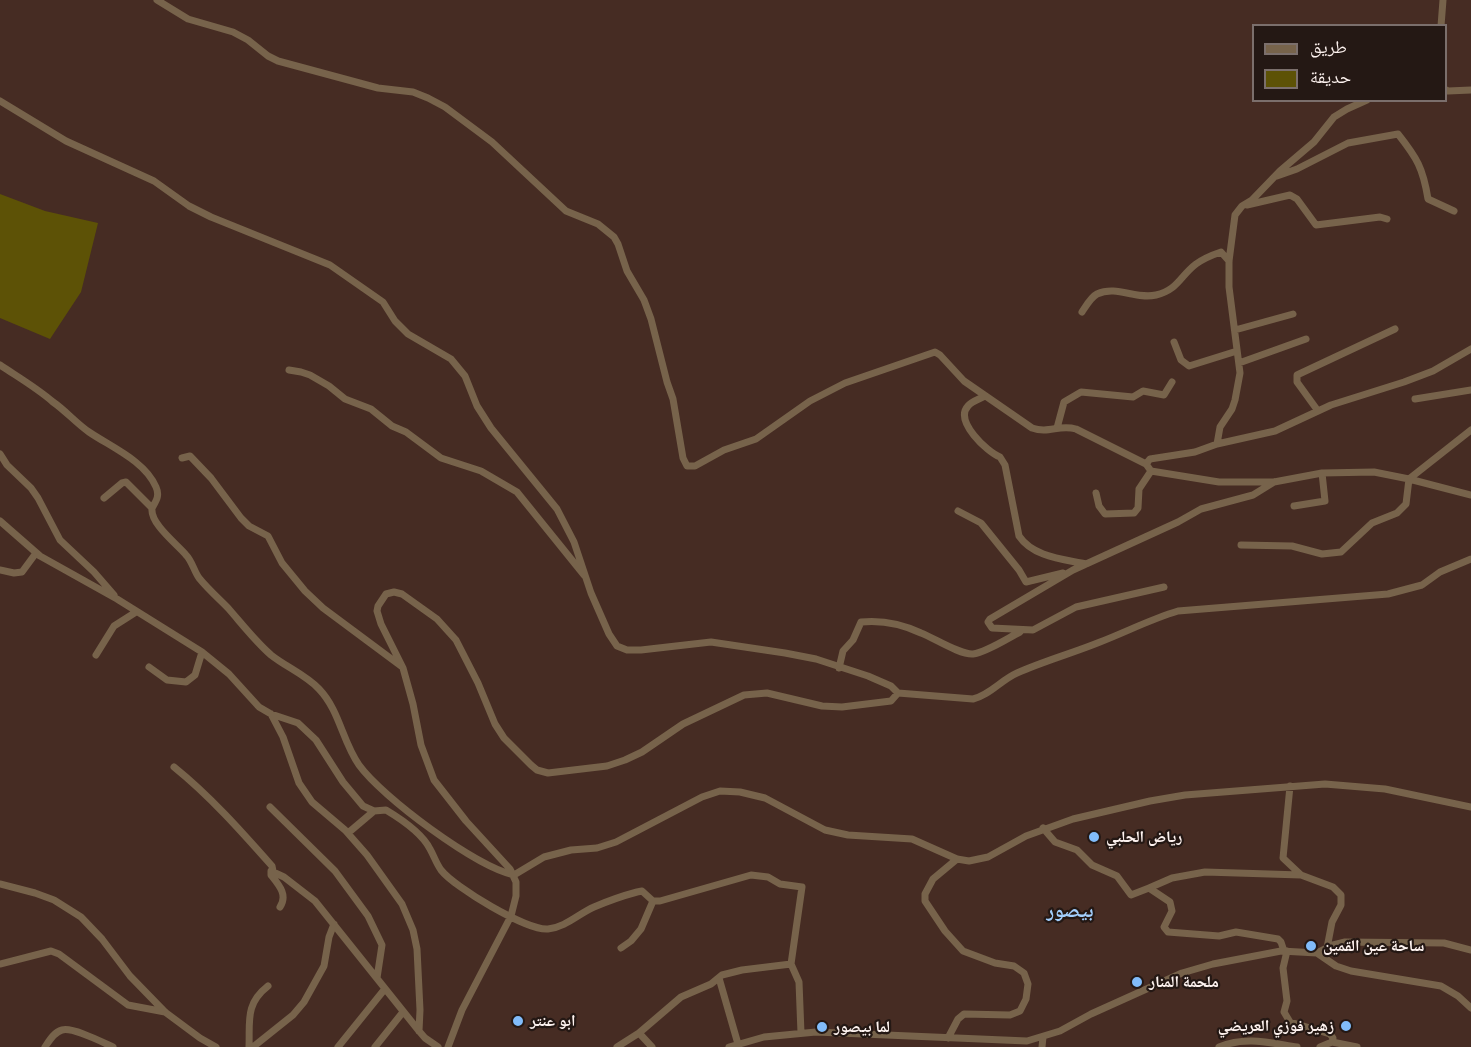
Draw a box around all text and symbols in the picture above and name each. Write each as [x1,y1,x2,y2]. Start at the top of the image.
legend [1252,24,1447,102]
text: طريق [1310,36,1347,56]
text: حديقة [1310,66,1351,86]
place label: رياض الحلبي [1106,827,1182,847]
marker: رياض الحلبي [1087,830,1101,844]
district label: بيصور [1047,898,1093,922]
place label: ساحة عين القمين [1323,936,1424,956]
marker: ساحة عين القمين [1304,939,1318,953]
place label: ملحمة المنار [1149,972,1219,992]
marker: ملحمة المنار [1130,975,1144,989]
place label: ابو عنتر [530,1011,576,1031]
marker: ابو عنتر [511,1014,525,1028]
place label: زهير فوزي العريضي [1218,1016,1334,1036]
place label: لما بيصور [834,1017,890,1037]
marker: زهير فوزي العريضي [1339,1019,1353,1033]
marker: لما بيصور [815,1020,829,1034]

